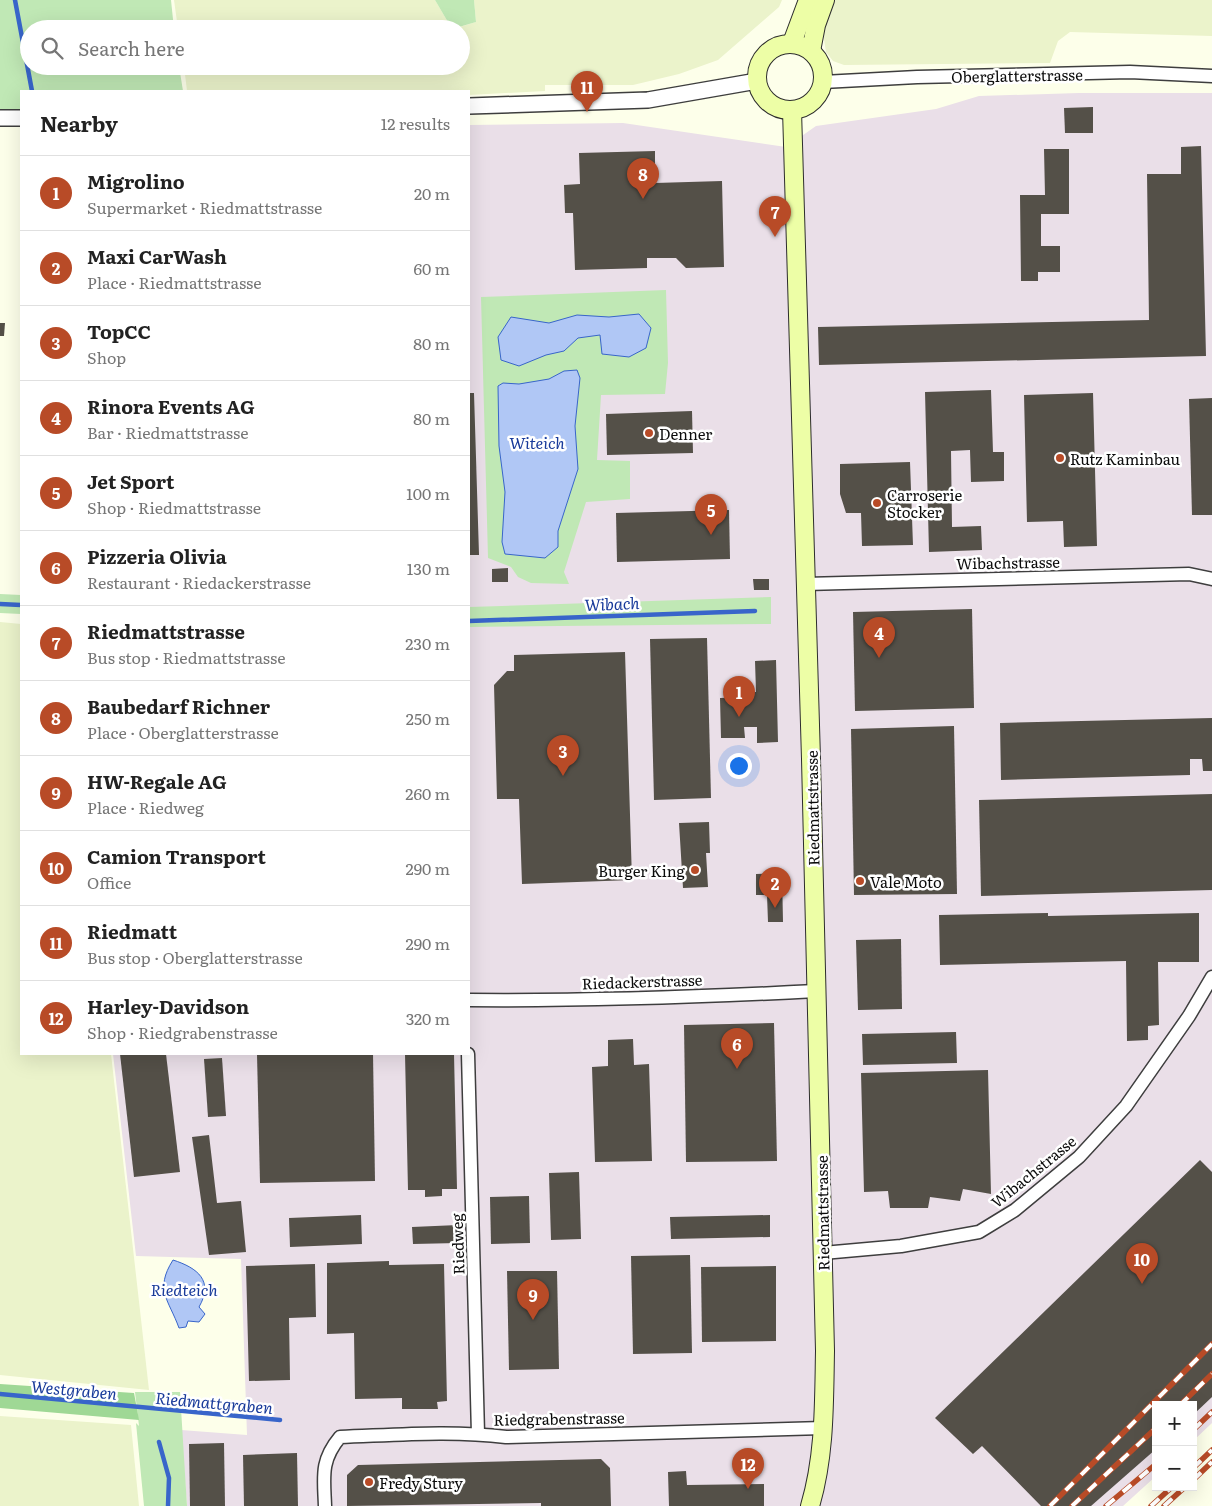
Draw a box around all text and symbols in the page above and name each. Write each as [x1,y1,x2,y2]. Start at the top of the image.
search box [20,20,470,75]
icon: search [38,34,66,62]
text: Search here [78,34,185,62]
street label: Oberglatterstrasse [951,62,1083,88]
pin: 11 [571,71,603,112]
text: Nearby [40,107,118,138]
text: 12 results [381,111,450,135]
pin: 8 [627,158,659,199]
text: Migrolino [87,167,185,195]
text: 1 [53,181,59,205]
text: 20 m [414,181,450,205]
text: Supermarket · Riedmattstrasse [87,195,322,219]
pin: 7 [759,196,791,237]
text: Maxi CarWash [87,242,227,270]
text: 2 [52,256,60,280]
text: 60 m [413,256,450,280]
text: Place · Riedmattstrasse [87,270,262,294]
text: TopCC [87,317,151,345]
text: 3 [52,331,60,355]
text: 80 m [413,331,450,355]
text: Shop [87,345,126,369]
text: Rinora Events AG [87,392,255,420]
text: 4 [51,406,61,430]
text: 80 m [413,406,450,430]
text: Bar · Riedmattstrasse [87,420,249,444]
place label: Denner [659,422,712,445]
marker: Denner [643,427,655,439]
water label: Witeich [509,430,565,454]
place label: Rutz Kaminbau [1070,447,1180,470]
marker: Rutz Kaminbau [1054,452,1066,464]
text: Jet Sport [87,467,174,495]
text: 5 [52,481,60,505]
text: 100 m [406,481,450,505]
place label: Carroserie Stocker [887,483,962,523]
pin: 5 [695,494,727,535]
text: Shop · Riedmattstrasse [87,495,261,519]
marker: Carroserie Stocker [871,497,883,509]
text: Pizzeria Olivia [87,542,227,570]
street label: Wibachstrasse [956,550,1060,574]
text: 6 [51,556,61,580]
text: 130 m [407,556,450,580]
text: Restaurant · Riedackerstrasse [87,570,311,594]
water label: Wibach [584,590,640,616]
text: Riedmattstrasse [87,617,245,645]
pin: 4 [863,617,895,658]
text: 7 [52,631,60,655]
text: 230 m [405,631,450,655]
text: Bus stop · Riedmattstrasse [87,645,286,669]
pin: 1 [723,676,755,717]
text: Baubedarf Richner [87,692,270,720]
text: 8 [51,706,61,730]
text: 250 m [406,706,450,730]
text: Place · Oberglatterstrasse [87,720,279,744]
pin: 3 [547,735,579,776]
street label: Riedmattstrasse [799,750,825,866]
your location [726,753,752,779]
text: HW-Regale AG [87,767,227,795]
text: 9 [51,781,61,805]
text: 260 m [405,781,450,805]
text: Place · Riedweg [87,795,204,819]
text: Camion Transport [87,842,266,870]
text: 10 [48,856,64,880]
text: 290 m [406,856,450,880]
place label: Burger King [598,859,686,882]
marker: Burger King [689,864,701,876]
pin: 2 [759,867,791,908]
text: Office [87,870,131,894]
place label: Vale Moto [870,870,942,893]
marker: Vale Moto [854,875,866,887]
text: Riedmatt [87,917,177,945]
text: 11 [49,931,63,955]
text: 290 m [406,931,450,955]
text: Bus stop · Oberglatterstrasse [87,945,303,969]
street label: Riedackerstrasse [581,967,703,995]
text: Harley-Davidson [87,992,249,1020]
text: 12 [48,1006,64,1030]
text: 320 m [406,1006,450,1030]
text: Shop · Riedgrabenstrasse [87,1020,278,1044]
pin: 6 [721,1028,753,1069]
street label: Wibachstrasse [985,1129,1081,1213]
street label: Riedmattstrasse [809,1155,835,1271]
street label: Riedweg [444,1212,470,1275]
pin: 10 [1126,1243,1158,1284]
water label: Riedteich [150,1277,218,1301]
pin: 9 [517,1279,549,1320]
water label: Westgraben [30,1373,118,1405]
water label: Riedmattgraben [154,1385,274,1419]
map controls [1152,1401,1197,1491]
button: + [1152,1401,1197,1446]
street label: Riedgrabenstrasse [493,1405,625,1431]
button: − [1152,1446,1197,1491]
pin: 12 [732,1448,764,1489]
place label: Fredy Stury [379,1471,463,1494]
marker: Fredy Stury [363,1476,375,1488]

